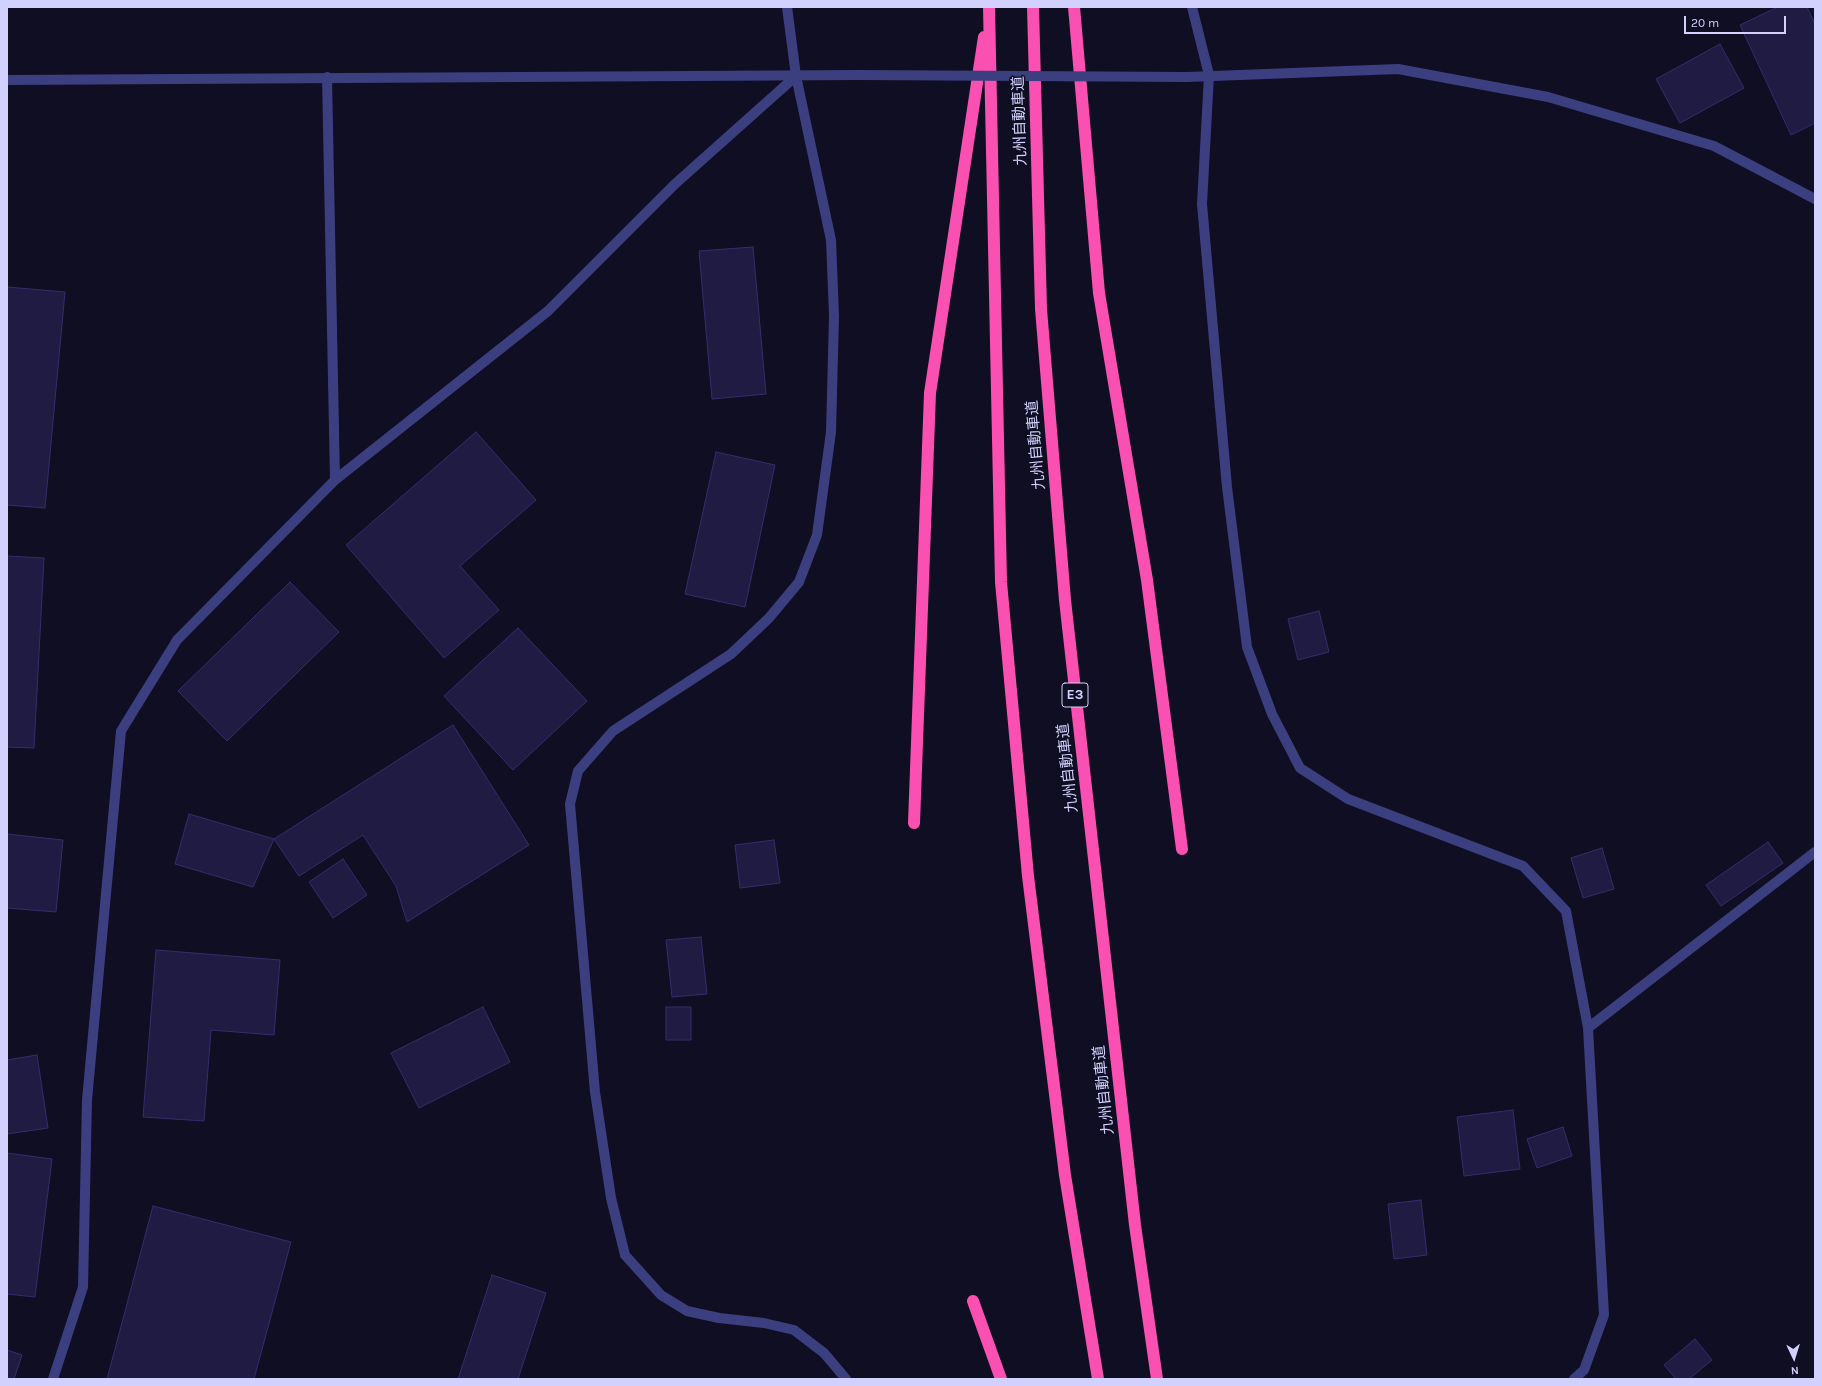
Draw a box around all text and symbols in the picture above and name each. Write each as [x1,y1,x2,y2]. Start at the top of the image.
scale bar [1686,8,1788,34]
text: 20 m [1691,16,1719,30]
street label: 九州自動車道 [1009,76,1031,166]
street label: 九州自動車道 [1023,399,1049,491]
road number: E3 [1062,683,1088,707]
street label: 九州自動車道 [1054,722,1082,814]
street label: 九州自動車道 [1090,1044,1118,1136]
north arrow [1774,1338,1814,1378]
text: N [1790,1364,1799,1377]

